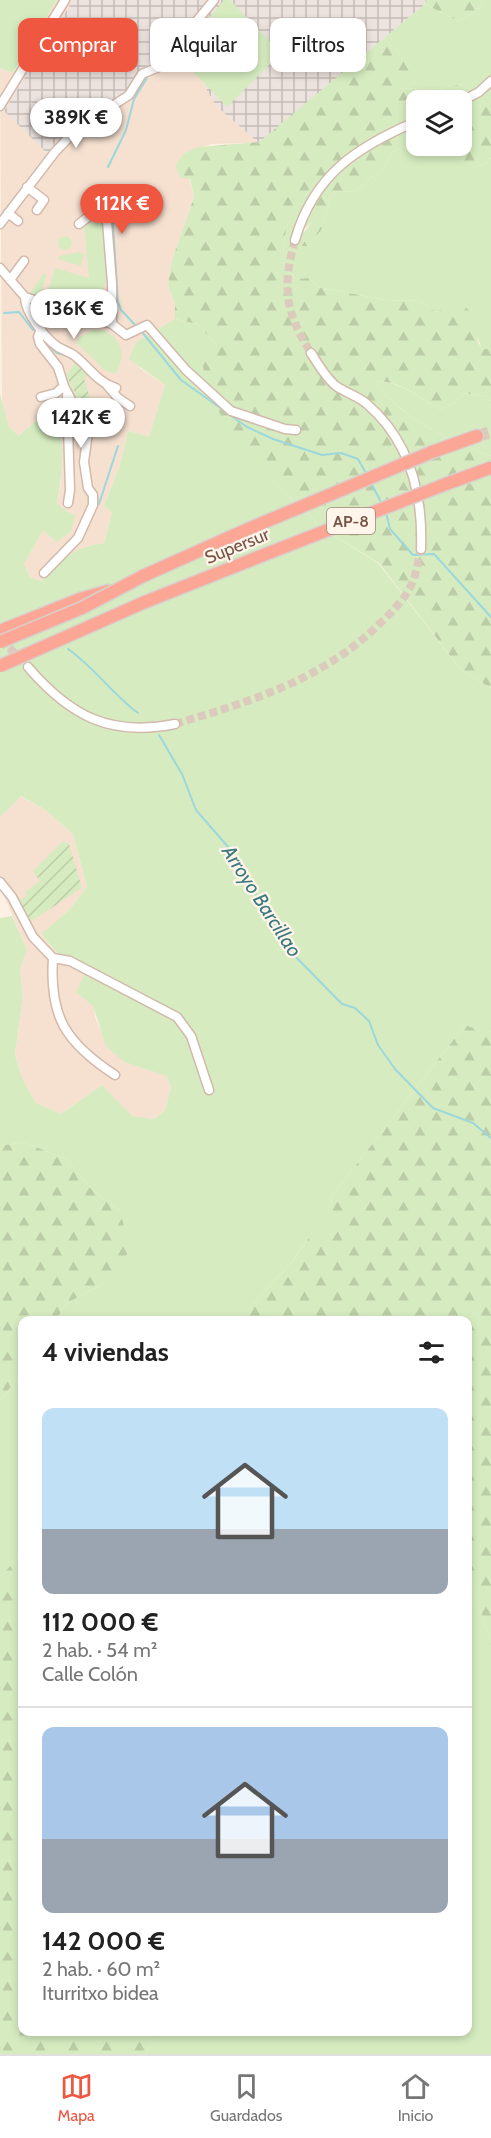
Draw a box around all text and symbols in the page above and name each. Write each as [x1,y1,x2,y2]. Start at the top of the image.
chip: Comprar [18,18,138,72]
chip: Alquilar [150,18,258,72]
chip: Filtros [270,18,366,72]
map controls [406,90,472,156]
button: layers [406,90,472,156]
pin: 389K € [27,98,125,149]
text: 389K € [44,105,108,129]
pin: 112K € [73,184,171,235]
text: 112K € [94,191,150,215]
pin: 136K € [25,289,123,340]
text: 136K € [44,296,104,320]
pin: 142K € [32,398,130,449]
text: 142K € [51,405,111,429]
road number: AP-8 [327,508,375,534]
street label: Supersur [202,523,273,569]
water label: Arroyo Barcillao [217,840,307,961]
text: 4 viviendas [42,1336,169,1368]
icon: filters [415,1336,448,1369]
icon: home [191,1447,299,1555]
text: 112 000 € [42,1606,158,1638]
text: 2 hab. · 54 m² [42,1638,157,1662]
text: Calle Colón [42,1662,138,1686]
icon: home [191,1766,299,1874]
text: 142 000 € [42,1925,165,1957]
text: 2 hab. · 60 m² [42,1957,160,1981]
text: Iturritxo bidea [42,1981,159,2005]
tab: Mapa [58,2070,95,2125]
tab: Guardados [210,2070,282,2125]
tab: Inicio [398,2070,433,2125]

